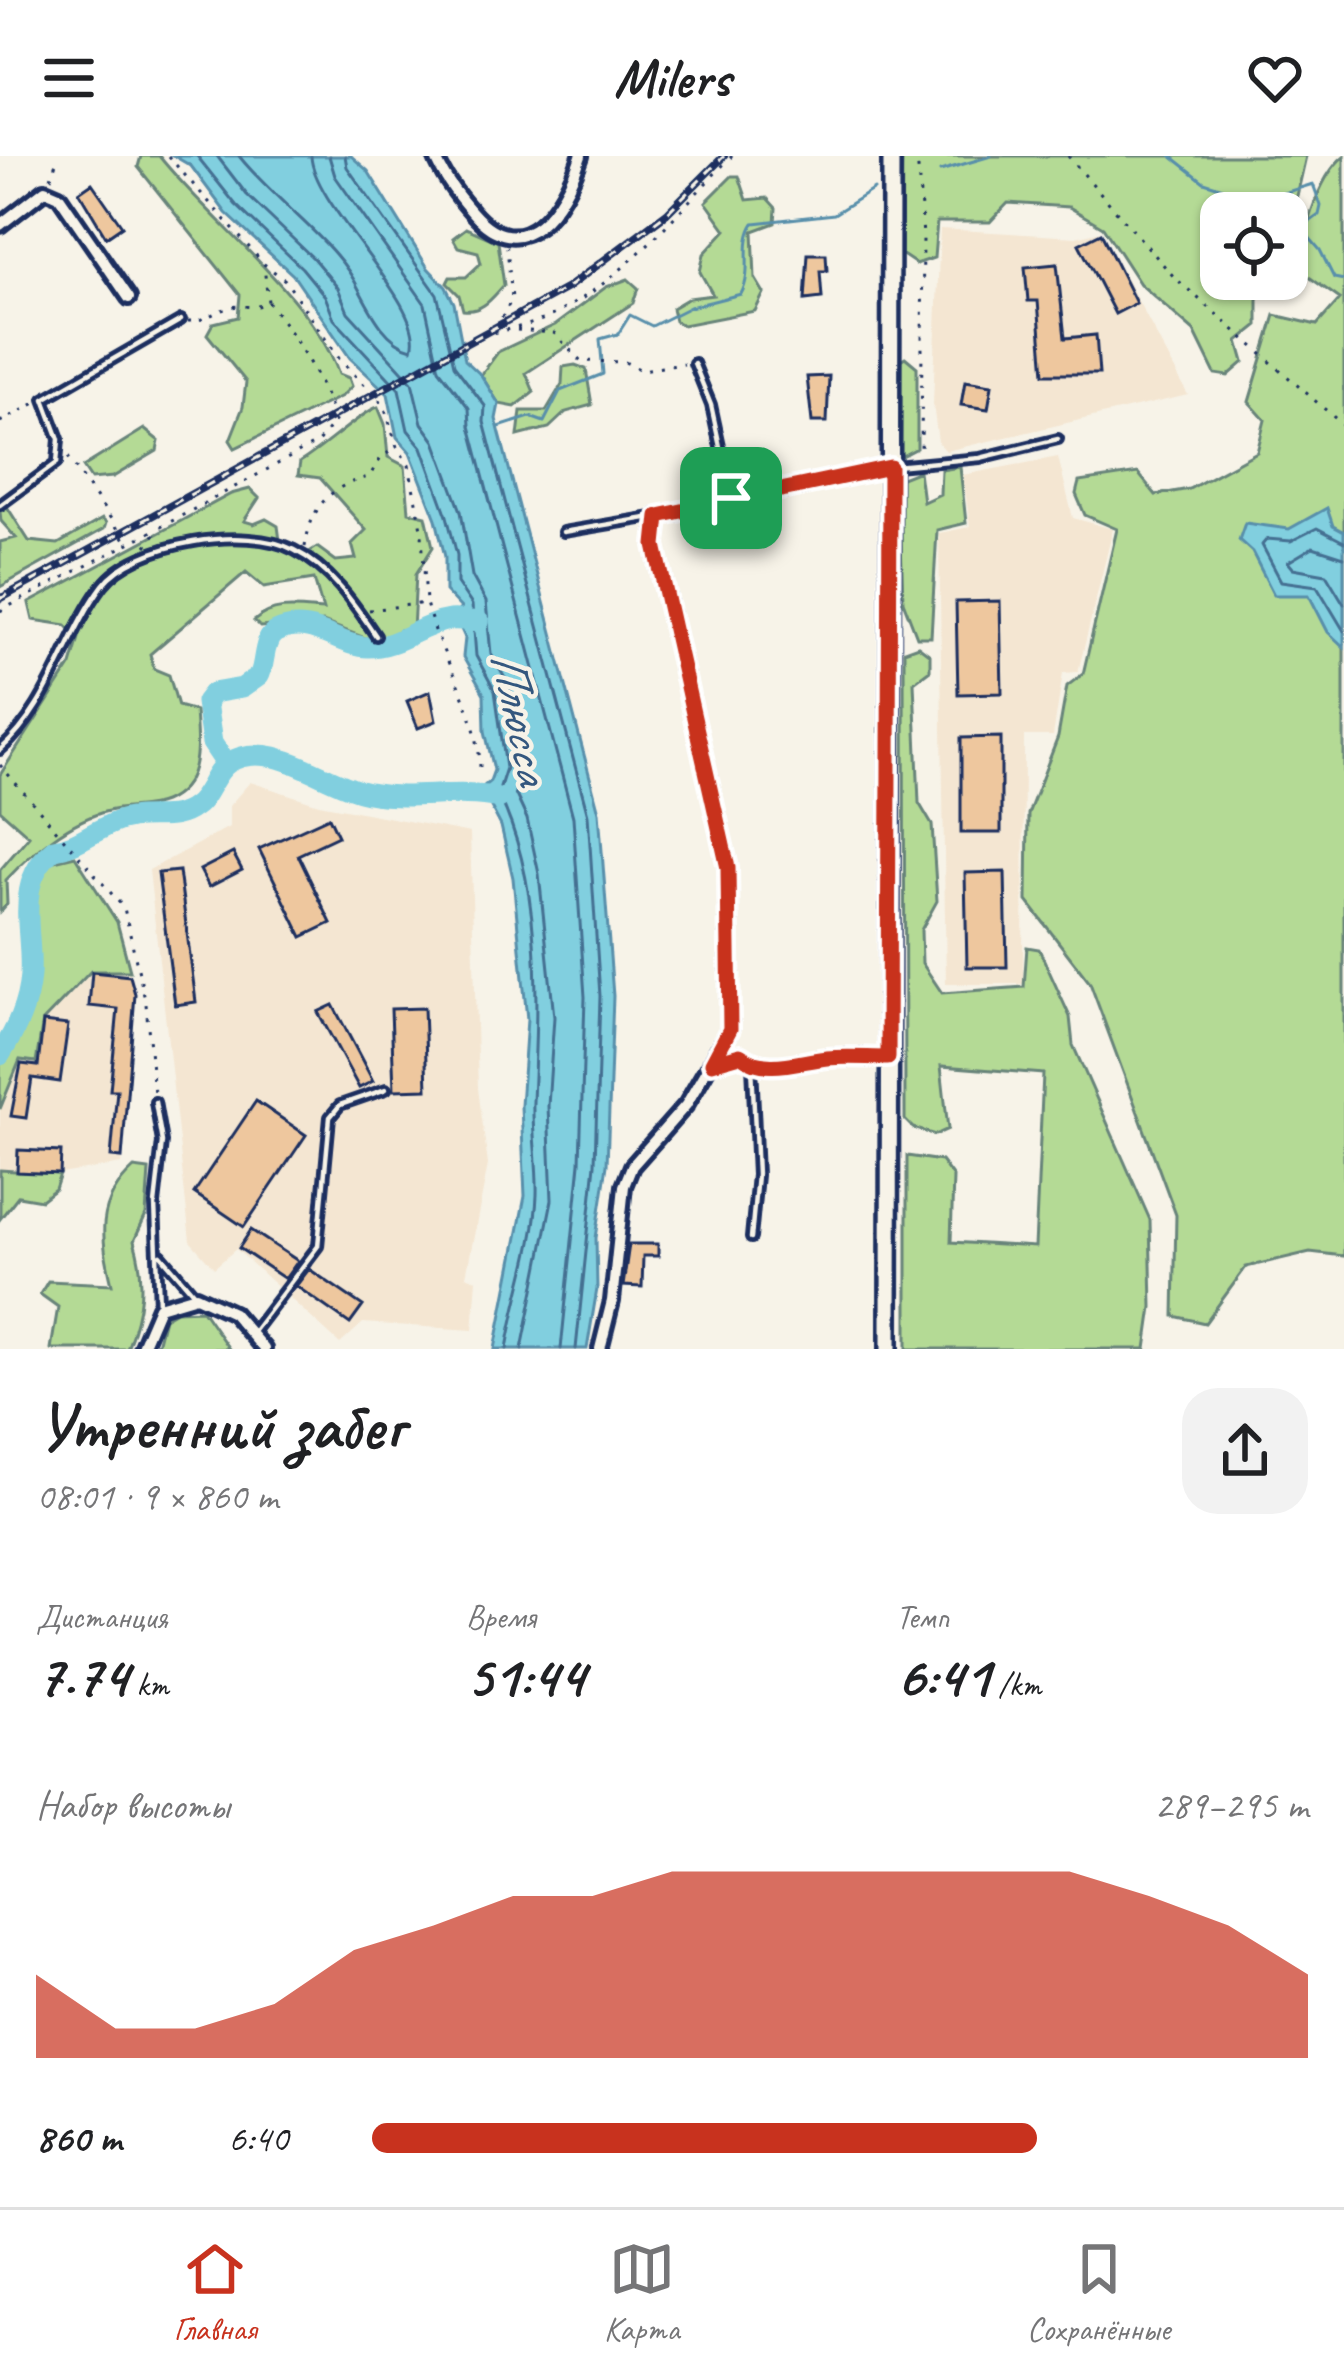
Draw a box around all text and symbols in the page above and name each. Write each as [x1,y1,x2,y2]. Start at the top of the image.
text: Milers [614,44,730,112]
icon: menu [36,45,102,111]
icon: heart [1242,45,1308,111]
map controls [1200,192,1308,300]
button: locate [1200,192,1308,300]
pin [680,447,782,549]
icon: arrive [698,465,764,531]
water label: Плюсса [476,645,567,793]
text: Утренний забег [36,1385,404,1468]
button: share [1182,1388,1308,1514]
text: 08:01 · 9 × 860 m [36,1472,278,1521]
text: Дистанция [36,1596,168,1638]
text: Время [466,1596,536,1638]
text: Темп [896,1596,949,1638]
text: 7.74 [36,1638,128,1714]
text: 51:44 [466,1638,585,1714]
text: 6:41 [896,1638,990,1714]
text: km [128,1664,169,1706]
text: /km [990,1664,1041,1706]
text: Набор высоты [36,1781,230,1830]
text: 289–295 m [1154,1781,1308,1830]
text: 860 m [36,2114,121,2163]
text: 6:40 [228,2114,288,2163]
tab: Главная [174,2236,256,2350]
tab: Карта [604,2236,679,2350]
tab: Сохранённые [1027,2236,1170,2350]

